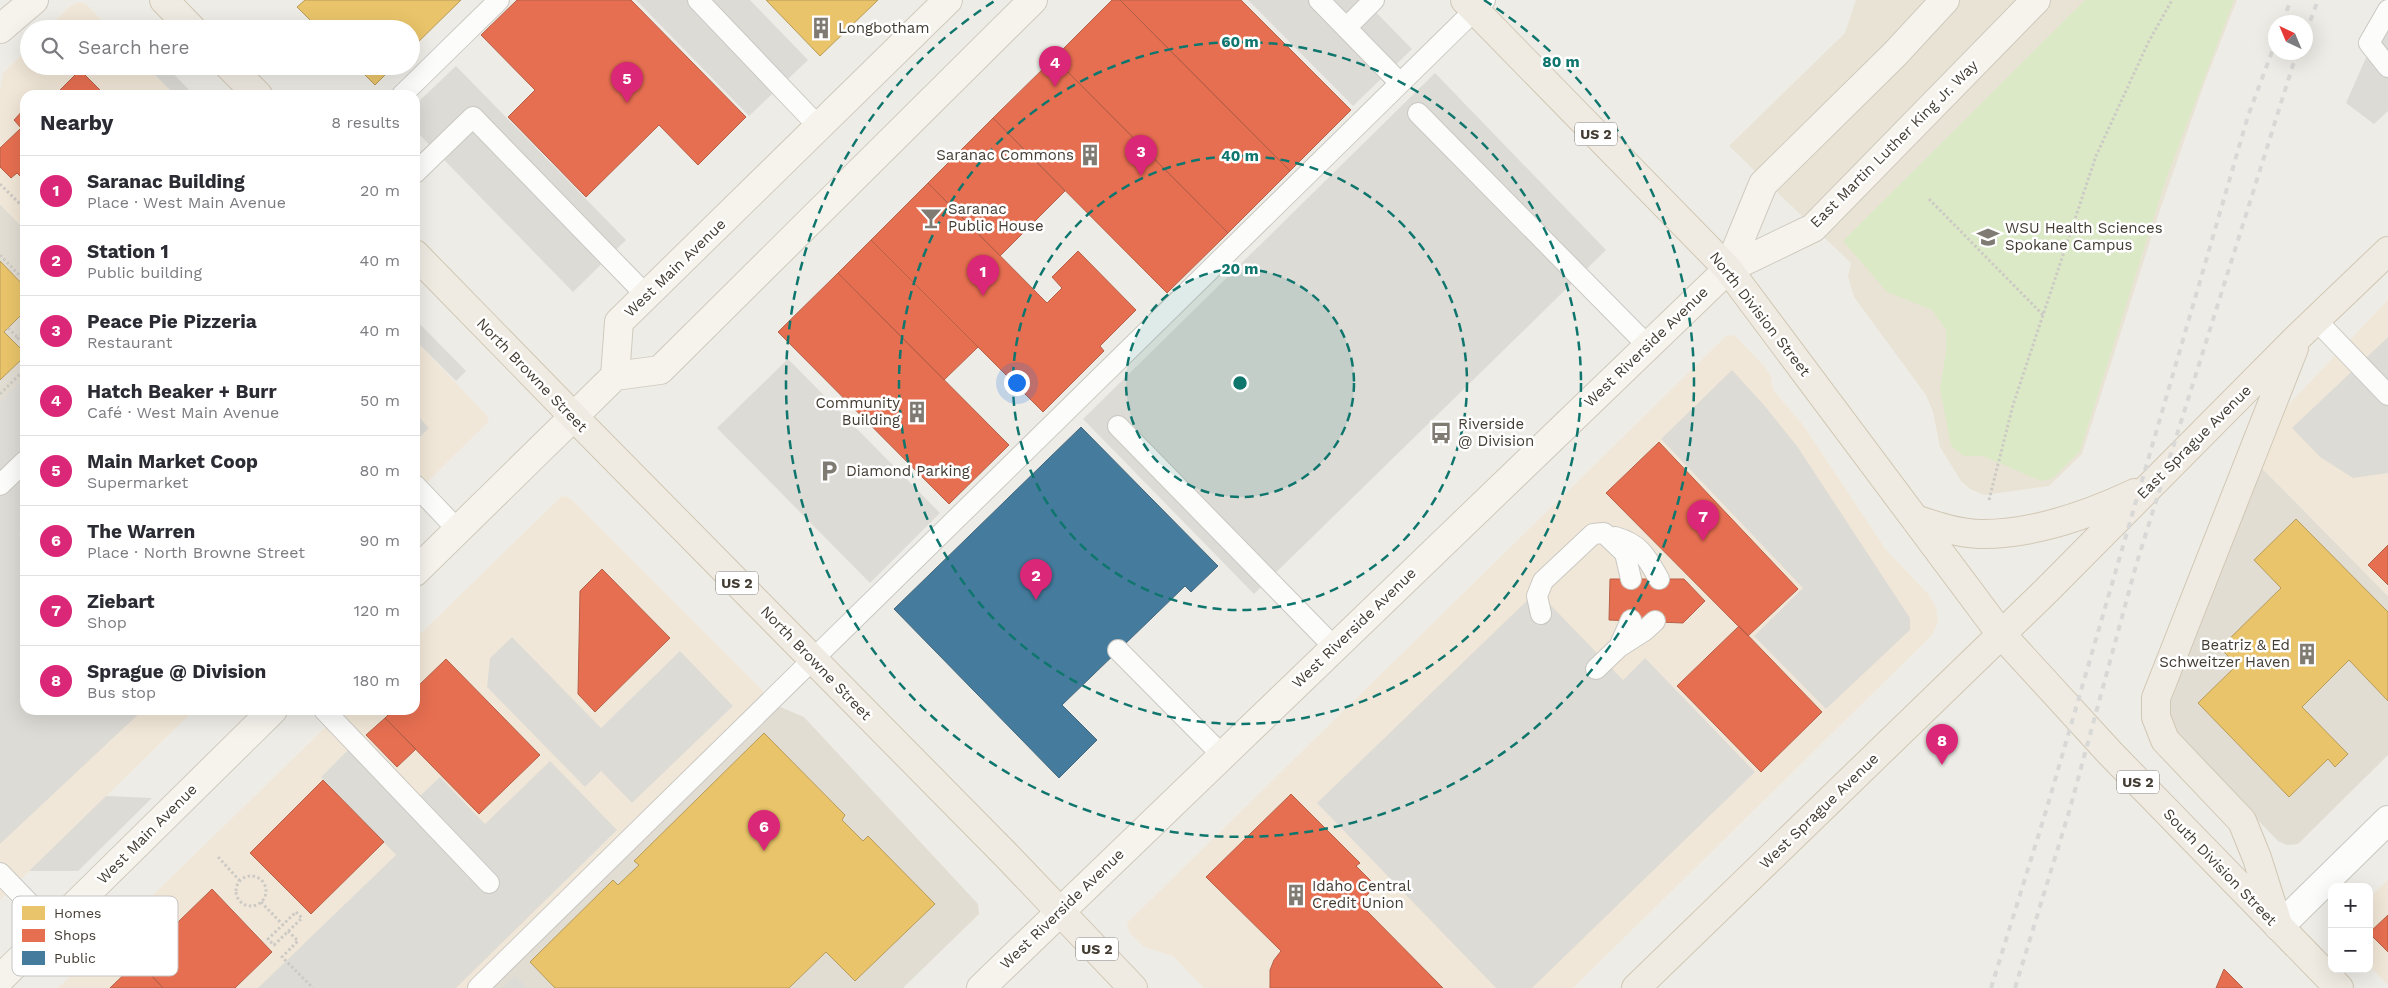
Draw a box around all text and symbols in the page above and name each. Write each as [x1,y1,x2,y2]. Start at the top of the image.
building icon: Longbotham [808,15,834,41]
north arrow [2268,15,2313,60]
place label: Longbotham [838,19,930,37]
search box [20,20,420,75]
text: 60 m [1221,33,1259,51]
icon: search [38,34,66,62]
text: Search here [78,36,189,59]
pin: 4 [1039,46,1071,87]
text: 80 m [1542,53,1580,71]
street label: East Martin Luther King Jr. Way [1806,56,1982,232]
pin: 5 [611,62,643,103]
text: Nearby [40,110,113,135]
text: 8 results [331,113,400,132]
road number: US 2 [1575,122,1617,146]
pin: 3 [1125,135,1157,176]
building icon: Saranac Commons [1077,142,1103,168]
place label: Saranac Commons [936,146,1074,164]
text: 40 m [1221,147,1259,165]
text: Saranac Building [87,170,245,193]
text: 1 [53,181,59,200]
text: 20 m [360,181,400,200]
text: Place · West Main Avenue [87,193,286,212]
place label: Saranac Public House [948,200,1044,235]
bar icon: Saranac Public House [918,205,944,231]
street label: West Main Avenue [621,215,729,321]
place label: WSU Health Sciences Spokane Campus [2005,219,2163,254]
school or university icon: WSU Health Sciences Spokane Campus [1975,224,2001,250]
text: Station 1 [87,240,169,263]
street label: North Division Street [1706,248,1815,380]
text: 2 [51,251,61,270]
text: 40 m [360,251,400,270]
pin: 1 [967,255,999,296]
text: 20 m [1221,260,1259,278]
text: Public building [87,263,202,282]
street label: West Riverside Avenue [1580,283,1712,411]
text: Peace Pie Pizzeria [87,310,257,333]
street label: North Browne Street [473,314,592,436]
text: 3 [51,321,61,340]
text: 40 m [360,321,400,340]
text: Restaurant [87,333,173,352]
your location [1004,370,1030,396]
centre of rings [1231,374,1249,392]
text: Hatch Beaker + Burr [87,380,277,403]
street label: East Sprague Avenue [2133,381,2255,503]
text: 4 [51,391,61,410]
text: 50 m [360,391,400,410]
place label: Community Building [816,394,900,429]
building icon: Community Building [904,399,930,425]
text: Café · West Main Avenue [87,403,279,422]
place label: Riverside @ Division [1458,415,1534,450]
bus stop icon: Riverside @ Division [1428,420,1454,446]
text: Main Market Coop [87,450,258,473]
parking icon: Diamond Parking [816,458,842,484]
text: 5 [51,461,61,480]
text: 80 m [359,461,400,480]
place label: Diamond Parking [846,462,970,480]
text: Supermarket [87,473,188,492]
pin: 7 [1687,500,1719,541]
text: The Warren [87,520,195,543]
text: 6 [51,531,61,550]
text: 90 m [359,531,400,550]
text: Place · North Browne Street [87,543,305,562]
pin: 2 [1020,559,1052,600]
street label: West Riverside Avenue [1288,564,1420,692]
road number: US 2 [716,572,758,594]
text: Ziebart [87,590,155,613]
text: 7 [51,601,61,620]
text: 120 m [354,601,400,620]
street label: North Browne Street [757,602,876,724]
text: Shop [87,613,127,632]
place label: Beatriz & Ed Schweitzer Haven [2159,636,2290,671]
building icon: Beatriz & Ed Schweitzer Haven [2294,641,2320,667]
text: Sprague @ Division [87,660,266,683]
text: 8 [51,671,61,690]
text: 180 m [353,671,400,690]
text: Bus stop [87,683,156,702]
pin: 8 [1926,724,1958,765]
street label: West Sprague Avenue [1756,749,1882,873]
road number: US 2 [2117,770,2159,794]
street label: West Main Avenue [93,780,201,888]
street label: South Division Street [2160,805,2281,930]
pin: 6 [748,810,780,851]
street label: West Riverside Avenue [996,845,1128,973]
place label: Idaho Central Credit Union [1312,877,1411,912]
building icon: Idaho Central Credit Union [1283,882,1309,908]
map controls [2328,883,2373,973]
button: + [2328,883,2373,928]
legend [12,896,178,976]
text: Homes [54,905,101,921]
text: Shops [54,927,96,943]
button: − [2328,928,2373,973]
road number: US 2 [1076,938,1118,961]
text: Public [54,950,96,966]

